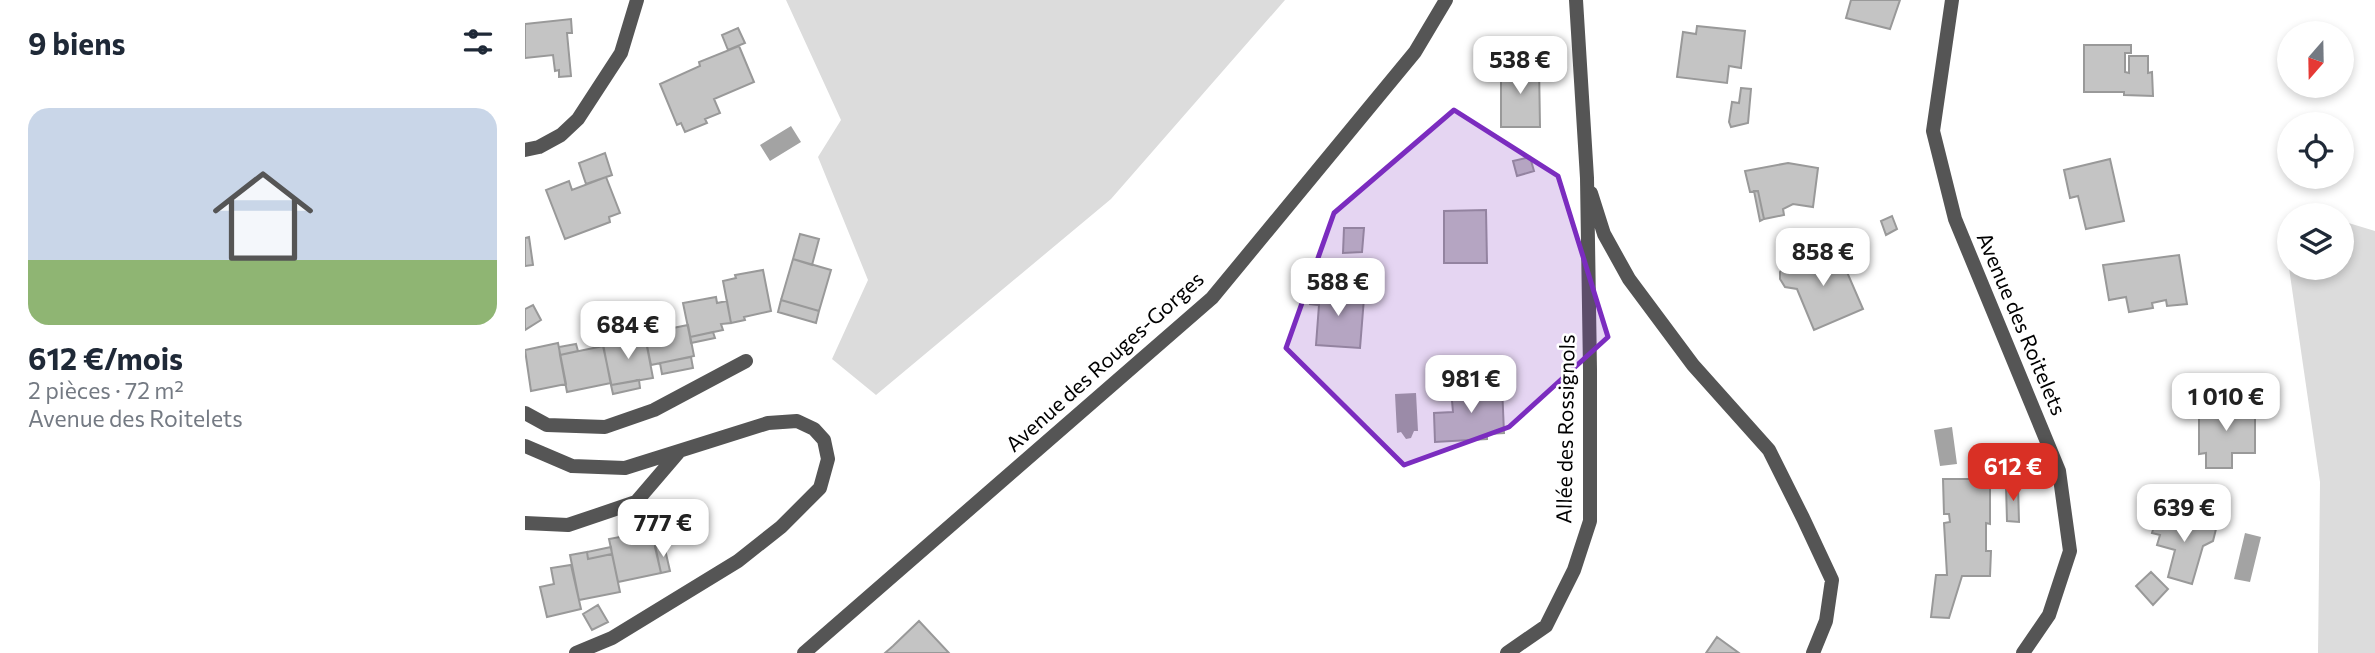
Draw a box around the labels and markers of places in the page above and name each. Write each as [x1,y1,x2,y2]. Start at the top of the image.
pin: 538 € [1471,36,1569,96]
pin: 858 € [1774,229,1872,288]
pin: 588 € [1289,258,1387,318]
pin: 684 € [579,302,677,361]
pin: 981 € [1422,356,1520,415]
pin: 1 010 € [2161,374,2291,433]
pin: 612 € [1964,444,2062,503]
pin: 639 € [2135,484,2233,544]
pin: 777 € [614,500,712,559]

